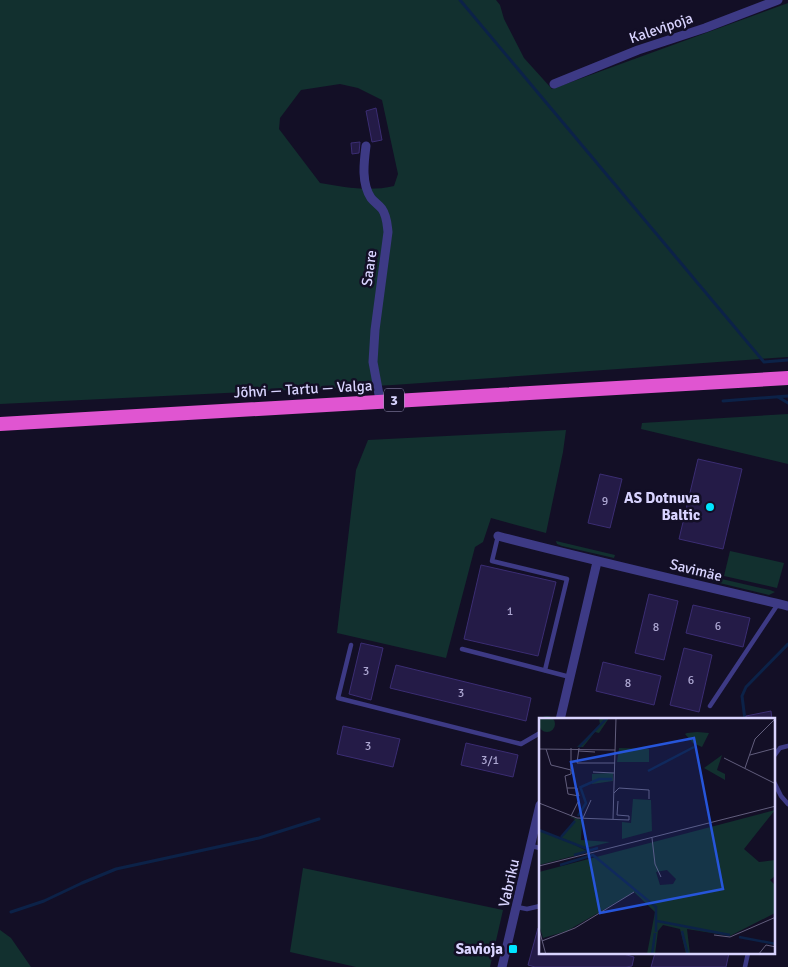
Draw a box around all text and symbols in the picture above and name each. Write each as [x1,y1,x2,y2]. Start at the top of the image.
street label: Kalevipoja [627,9,695,47]
street label: Saare [358,249,380,287]
street label: Jõhvi — Tartu — Valga [233,376,373,402]
road number: 3 [384,388,404,412]
place label: AS Dotnuva Baltic [624,489,700,524]
house number: 9 [602,494,608,509]
marker: AS Dotnuva Baltic [704,501,716,513]
street label: Savimäe [668,555,724,585]
house number: 1 [507,604,513,619]
house number: 6 [715,619,721,634]
house number: 8 [653,620,659,635]
house number: 3 [363,664,369,679]
house number: 6 [688,673,694,688]
house number: 8 [625,676,631,691]
house number: 3 [458,686,464,701]
inset map [539,718,776,954]
house number: 3 [365,739,371,754]
house number: 3/1 [481,753,499,768]
street label: Vabriku [495,857,523,909]
place label: Savioja [456,940,503,958]
marker: Savioja [507,943,519,955]

